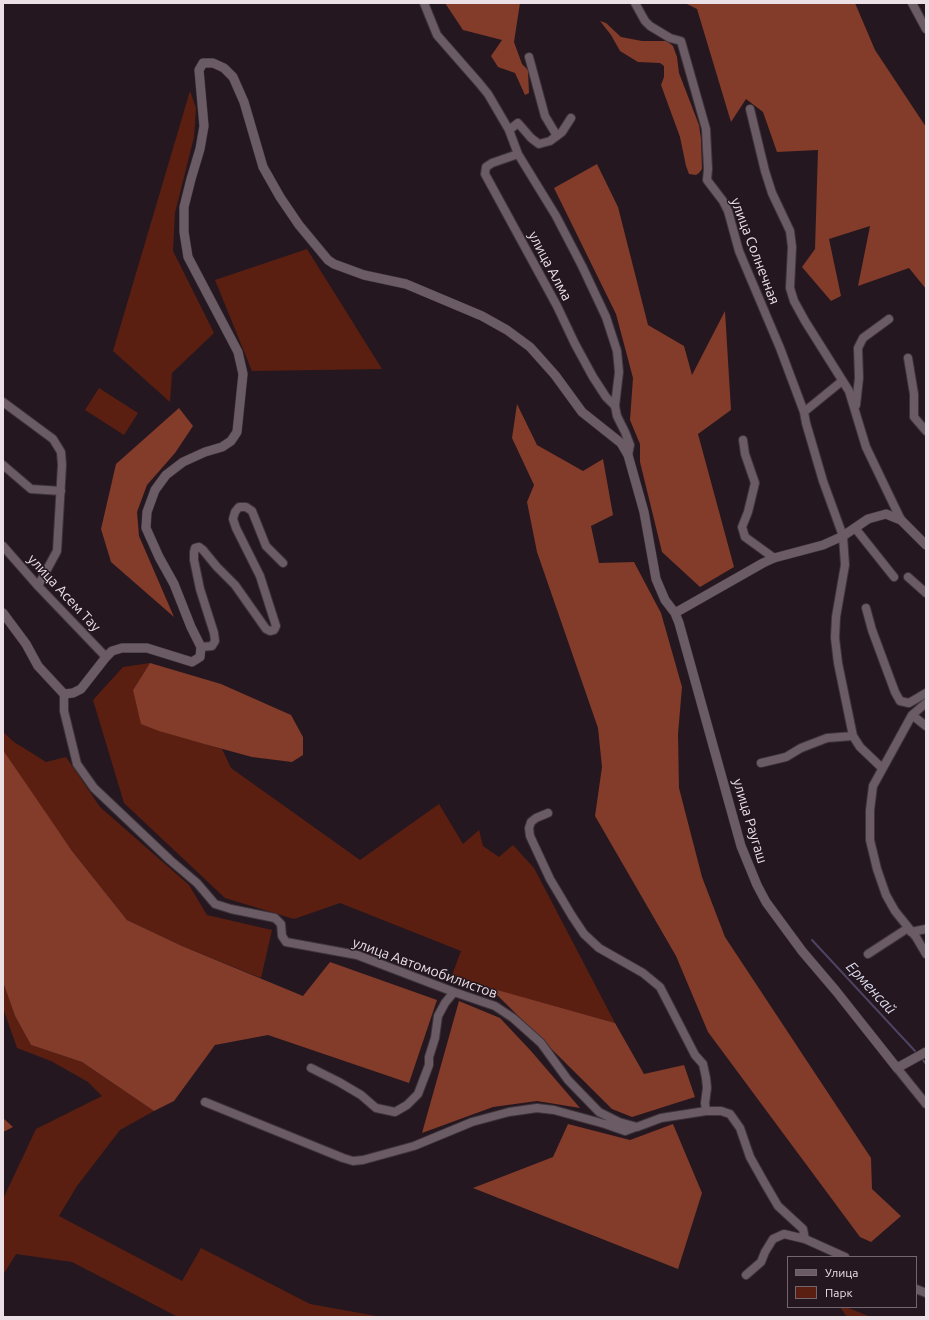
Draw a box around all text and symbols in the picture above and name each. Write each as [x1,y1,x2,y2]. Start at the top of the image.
street label: улица Солнечная [727,195,783,307]
street label: улица Алма [525,228,575,304]
street label: улица Асем Тау [24,551,104,635]
street label: улица Раугаш [729,777,771,865]
street label: улица Автомобилистов [350,934,500,1002]
water label: Ерменсай [842,958,900,1018]
legend [787,1256,917,1308]
text: Улица [825,1266,858,1279]
text: Парк [825,1286,853,1299]

